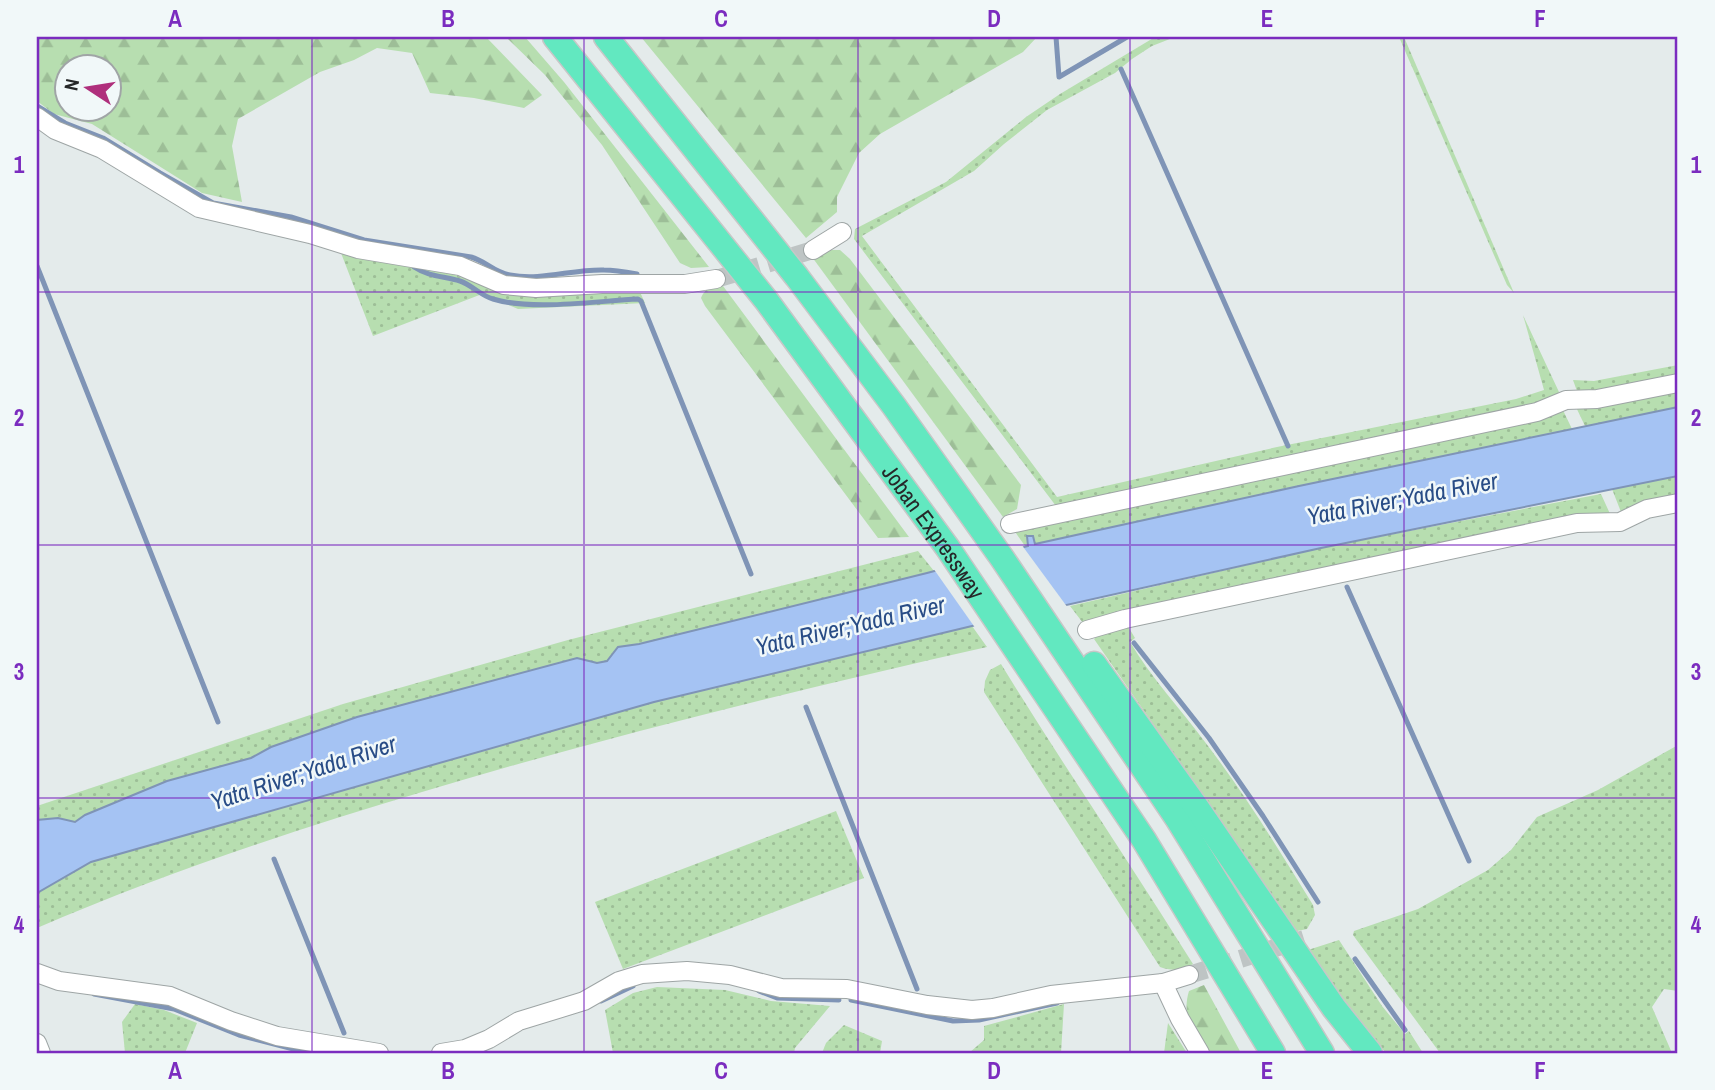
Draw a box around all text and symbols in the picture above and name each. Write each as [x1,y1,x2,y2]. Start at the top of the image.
text: A [168,3,182,34]
text: B [441,3,455,34]
text: C [714,3,728,34]
text: D [987,3,1001,34]
text: E [1261,3,1273,34]
text: F [1534,3,1546,34]
north arrow [52,52,122,122]
text: N [57,76,85,93]
text: 1 [14,149,25,180]
text: 1 [1691,149,1702,180]
text: 2 [14,402,24,433]
text: 2 [1691,402,1701,433]
street label: Joban Expressway [876,457,993,605]
water label: Yata River;Yada River [1304,464,1501,532]
water label: Yata River;Yada River [752,587,949,662]
text: 3 [14,656,24,687]
text: 3 [1691,656,1701,687]
water label: Yata River;Yada River [206,726,401,817]
text: 4 [14,909,25,940]
text: 4 [1691,909,1702,940]
text: A [168,1055,182,1086]
text: B [441,1055,455,1086]
text: C [714,1055,728,1086]
text: D [987,1055,1001,1086]
text: E [1261,1055,1273,1086]
text: F [1534,1055,1546,1086]

